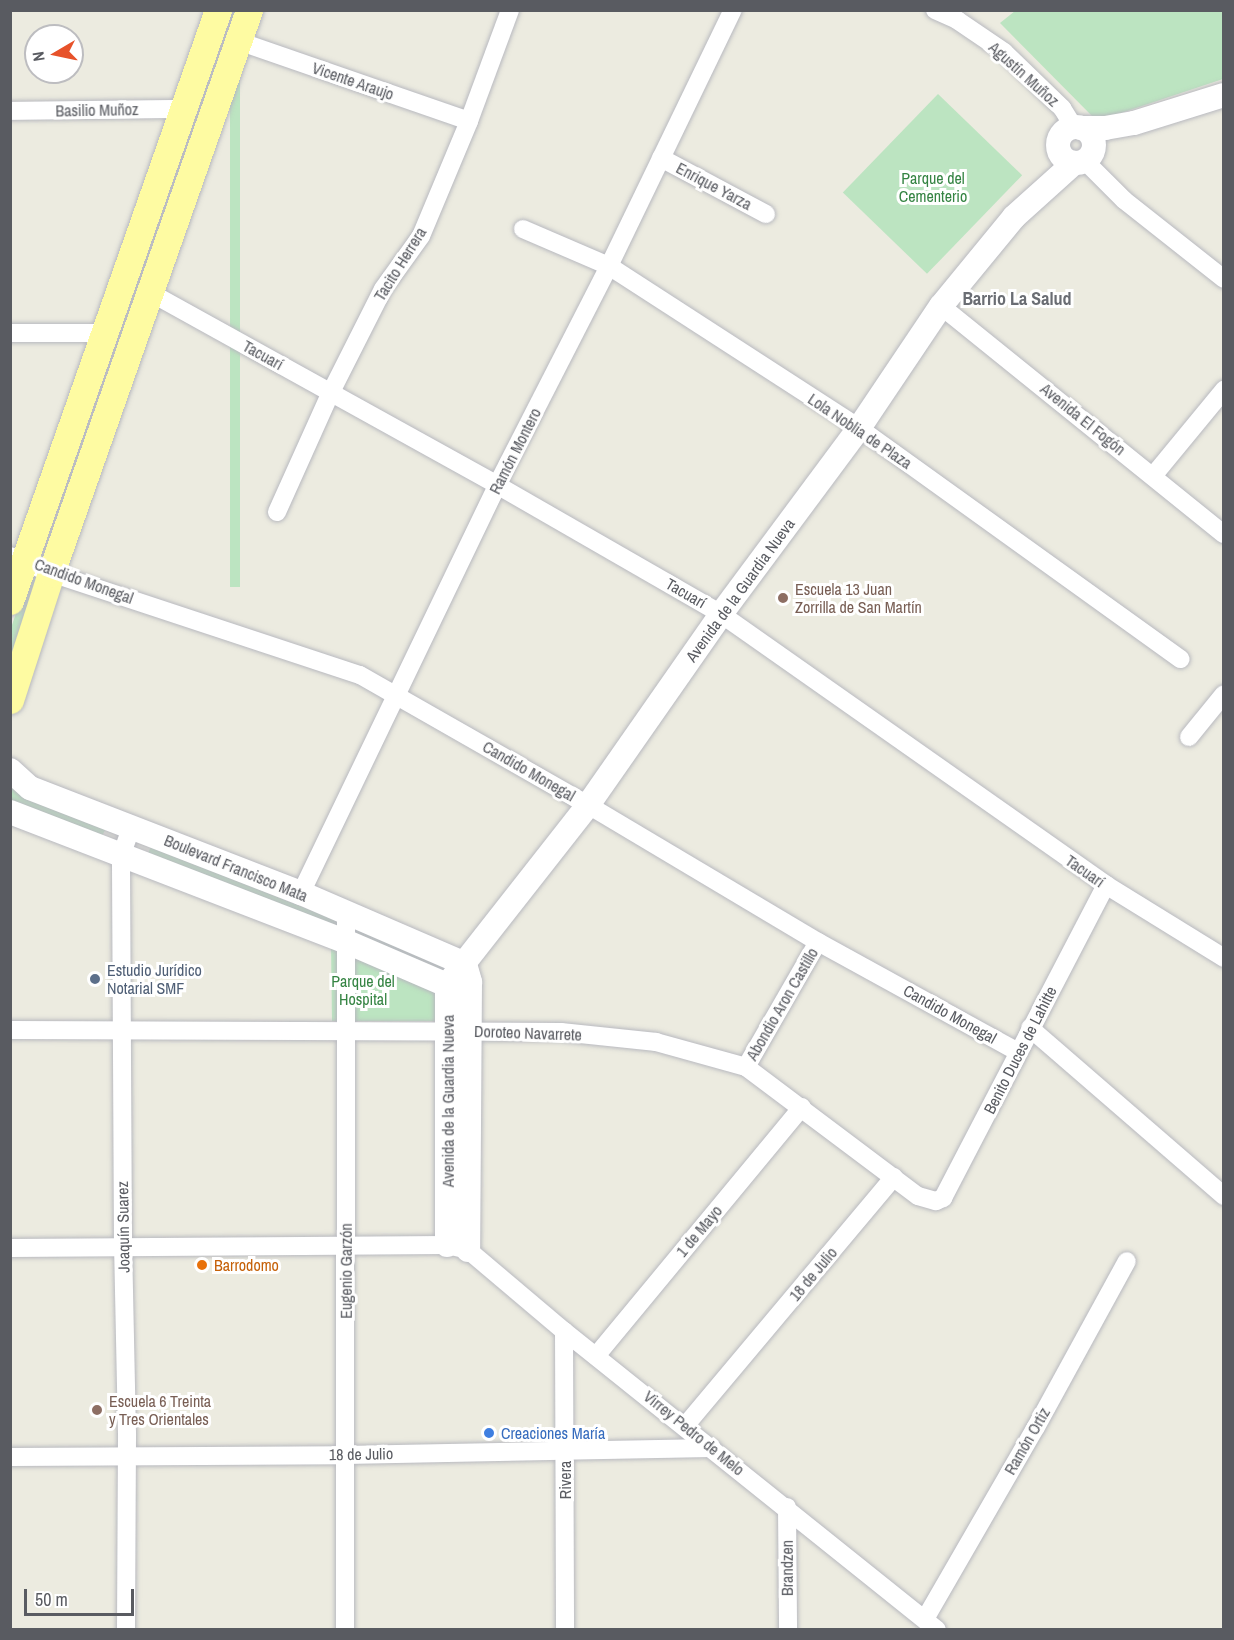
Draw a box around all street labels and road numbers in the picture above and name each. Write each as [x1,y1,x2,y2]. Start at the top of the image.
street label: Agustín Muñoz [985,38,1063,110]
street label: Vicente Araujo [309,58,397,104]
street label: Basilio Muñoz [55,100,139,120]
street label: Enrique Yarza [673,158,755,214]
street label: Tacito Herrera [370,224,430,304]
street label: Tacuarí [239,336,287,374]
street label: Avenida El Fogón [1037,379,1129,459]
street label: Lola Noblia de Plaza [804,389,916,473]
street label: Ramón Montero [485,405,545,497]
street label: Avenida de la Guardia Nueva [681,515,799,665]
street label: Candido Monegal [32,554,136,608]
street label: Tacuarí [662,574,710,612]
street label: Candido Monegal [479,737,579,805]
street label: Boulevard Francisco Mata [161,830,311,906]
street label: Tacuarí [1062,851,1108,891]
street label: Abondio Aron Castillo [742,944,822,1064]
street label: Candido Monegal [900,980,1000,1048]
street label: Benito Duces de Lahitte [979,983,1061,1117]
street label: Avenida de la Guardia Nueva [438,1015,458,1187]
street label: Doroteo Navarrete [474,1022,582,1044]
street label: Joaquín Suarez [113,1181,133,1273]
street label: 1 de Mayo [672,1201,726,1261]
street label: Eugenio Garzón [336,1223,356,1319]
street label: 18 de Julio [785,1243,841,1305]
street label: Virrey Pedro de Melo [640,1387,748,1479]
street label: Ramón Ortiz [1000,1404,1054,1478]
street label: 18 de Julio [329,1444,393,1464]
street label: Rivera [555,1461,575,1499]
street label: Brandzen [777,1540,797,1596]

